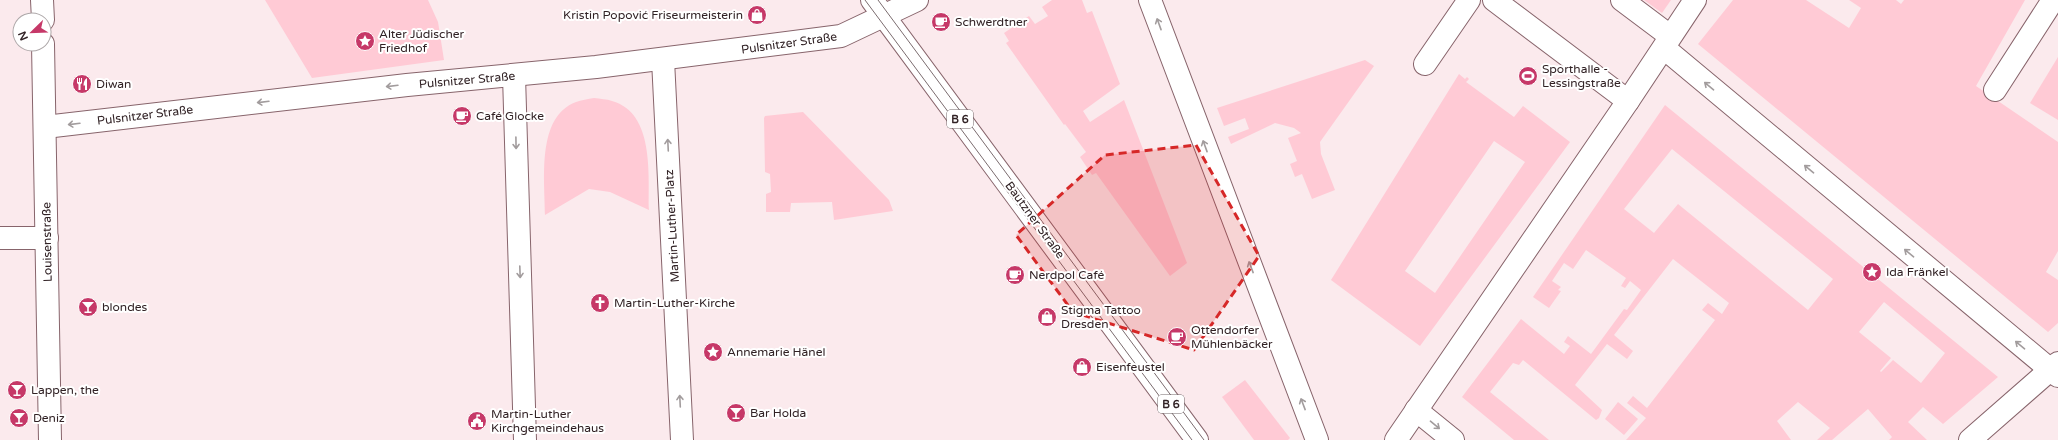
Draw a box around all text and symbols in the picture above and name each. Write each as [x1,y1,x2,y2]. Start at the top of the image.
shop icon: Kristin Popović Friseurmeisterin [746,4,768,26]
place label: Kristin Popović Friseurmeisterin [563,8,743,22]
cafe icon: Schwerdtner [930,11,952,33]
north arrow [12,12,52,52]
place label: Schwerdtner [955,15,1028,29]
one-way arrow [1155,18,1163,30]
place label: Alter Jüdischer Friedhof [379,27,465,55]
text: N [16,29,31,42]
street label: Pulsnitzer Straße [740,29,838,57]
place icon: Alter Jüdischer Friedhof [354,30,376,52]
place label: Sporthalle - Lessingstraße [1542,62,1621,90]
sports icon: Sporthalle - Lessingstraße [1517,65,1539,87]
street label: Pulsnitzer Straße [418,69,516,91]
restaurant icon: Diwan [71,73,93,95]
place label: Diwan [96,77,131,91]
one-way arrow [1704,82,1715,91]
one-way arrow [386,83,399,90]
one-way arrow [257,98,270,105]
street label: Pulsnitzer Straße [96,102,194,128]
cafe icon: Café Glocke [451,105,473,127]
place label: Café Glocke [476,109,544,123]
road number: B 6 [947,110,973,128]
one-way arrow [68,120,81,127]
one-way arrow [512,136,520,149]
one-way arrow [664,139,671,152]
one-way arrow [1200,140,1208,152]
one-way arrow [1804,165,1815,174]
street label: Martin-Luther-Platz [662,169,682,283]
street label: Bautzner Straße [1002,179,1068,261]
street label: Louisenstraße [39,202,55,282]
one-way arrow [1904,248,1915,257]
place icon: Ida Fränkel [1861,261,1883,283]
one-way arrow [1247,262,1255,274]
cafe icon: Nerdpol Café [1004,264,1026,286]
one-way arrow [516,265,523,278]
place label: Ida Fränkel [1886,265,1949,279]
place label: Nerdpol Café [1029,268,1104,282]
church icon: Martin-Luther-Kirche [589,292,611,314]
bar icon: blondes [77,296,99,318]
place label: Martin-Luther-Kirche [614,296,735,310]
place label: blondes [102,300,148,314]
place label: Stigma Tattoo Dresden [1061,303,1141,331]
shop icon: Stigma Tattoo Dresden [1036,306,1058,328]
place label: Ottendorfer Mühlenbäcker [1191,323,1273,351]
cafe icon: Ottendorfer Mühlenbäcker [1166,326,1188,348]
one-way arrow [2015,340,2025,349]
place icon: Annemarie Hänel [702,341,724,363]
place label: Annemarie Hänel [727,345,825,359]
shop icon: Eisenfeustel [1071,356,1093,378]
place label: Eisenfeustel [1096,360,1165,374]
bar icon: Lappen, the [6,379,28,401]
place label: Lappen, the [31,383,99,397]
one-way arrow [676,395,684,408]
road number: B 6 [1158,395,1184,413]
one-way arrow [1299,398,1307,410]
bar icon: Bar Holda [725,402,747,424]
place label: Bar Holda [750,406,806,420]
bar icon: Deniz [8,407,30,429]
place label: Martin-Luther Kirchgemeindehaus [491,407,604,435]
public building icon: Martin-Luther Kirchgemeindehaus [466,410,488,432]
place label: Deniz [33,411,65,425]
one-way arrow [1429,420,1440,429]

